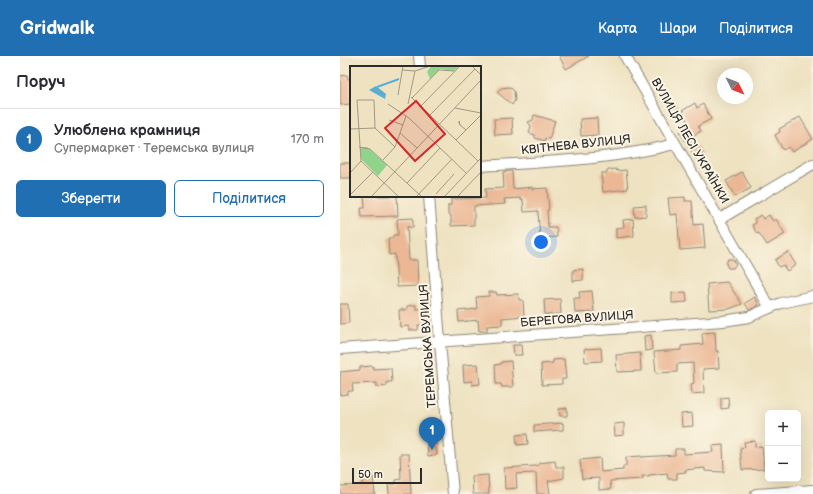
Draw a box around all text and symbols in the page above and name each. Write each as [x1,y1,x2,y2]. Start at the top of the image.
text: Gridwalk [20,17,95,40]
text: Карта [598,20,637,37]
text: Шари [659,20,697,37]
text: Поділитися [719,20,793,37]
inset map [350,66,481,197]
north arrow [717,68,753,104]
text: Поруч [16,72,66,92]
street label: ВУЛИЦЯ ЛЕСІ УКРАЇНКИ [648,75,733,206]
text: Улюблена крамниця [54,121,200,140]
text: 1 [26,131,32,147]
text: 170 m [291,131,324,147]
street label: КВІТНЕВА ВУЛИЦЯ [520,132,632,158]
text: Супермаркет · Теремська вулиця [54,140,254,156]
button: Зберегти [16,180,166,217]
button: Поділитися [174,180,324,217]
your location [531,232,551,252]
street label: ТЕРЕМСЬКА ВУЛИЦЯ [416,284,440,408]
street label: БЕРЕГОВА ВУЛИЦЯ [520,308,634,330]
map controls [765,410,801,482]
button: + [765,410,801,446]
pin: 1 [419,417,445,450]
button: − [765,446,801,482]
scale bar [352,466,422,485]
text: 50 m [358,468,383,481]

